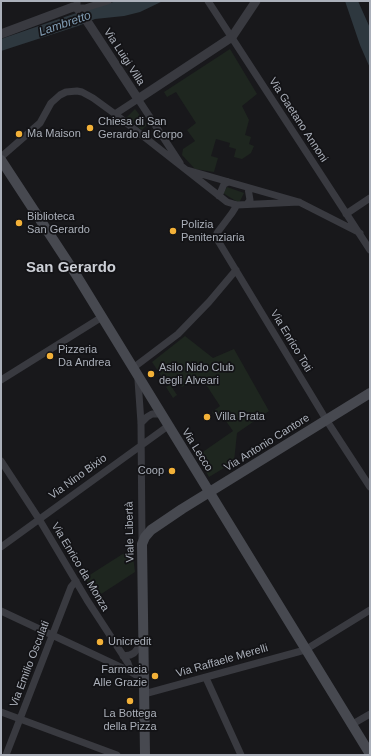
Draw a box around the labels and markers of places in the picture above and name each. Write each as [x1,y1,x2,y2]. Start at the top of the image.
place label: Chiesa di San Gerardo al Corpo [98,115,183,141]
marker: Chiesa di San Gerardo al Corpo [85,123,95,133]
place label: Ma Maison [27,127,81,141]
marker: Ma Maison [14,129,24,139]
place label: Biblioteca San Gerardo [27,210,90,236]
marker: Biblioteca San Gerardo [14,218,24,228]
place label: Polizia Penitenziaria [181,218,245,244]
marker: Polizia Penitenziaria [168,226,178,236]
place label: Pizzeria Da Andrea [58,343,111,369]
marker: Pizzeria Da Andrea [45,351,55,361]
place label: Asilo Nido Club degli Alveari [159,361,234,387]
marker: Asilo Nido Club degli Alveari [146,369,156,379]
place label: Villa Prata [215,410,265,424]
marker: Villa Prata [202,412,212,422]
place label: Coop [138,464,164,478]
marker: Coop [167,466,177,476]
place label: Unicredit [108,635,151,649]
marker: Unicredit [95,637,105,647]
place label: Farmacia Alle Grazie [93,663,147,689]
marker: Farmacia Alle Grazie [150,671,160,681]
marker: La Bottega della Pizza [125,696,135,706]
place label: La Bottega della Pizza [103,707,157,733]

